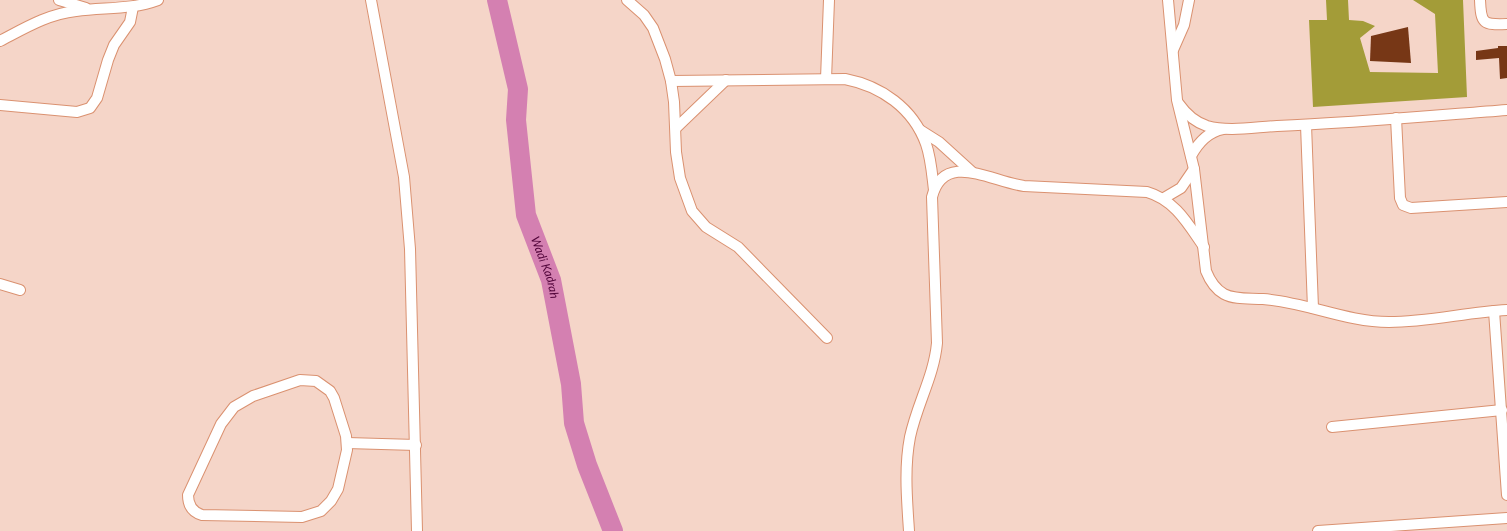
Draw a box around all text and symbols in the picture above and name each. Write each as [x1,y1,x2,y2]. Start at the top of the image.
water label: Wadi Kadrah [528,234,562,300]

